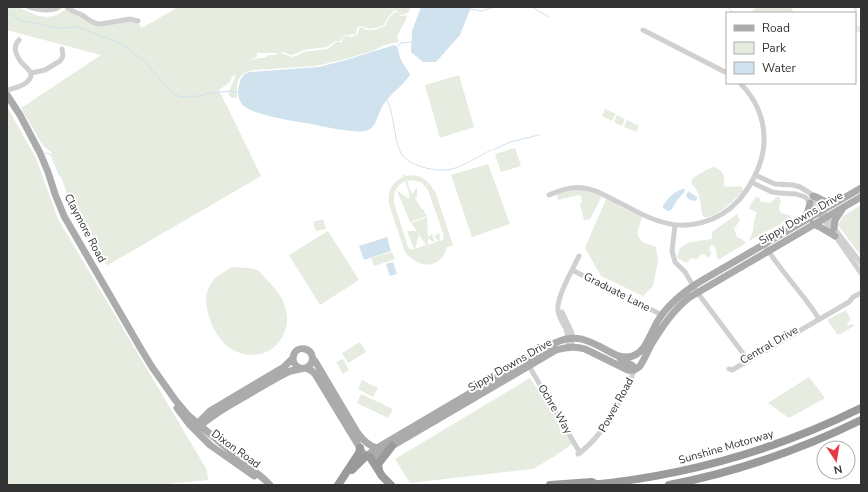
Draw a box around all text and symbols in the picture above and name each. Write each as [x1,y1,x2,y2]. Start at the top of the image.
legend [726,12,856,84]
text: Road [762,20,790,36]
text: Park [762,40,787,56]
text: Water [762,60,796,76]
street label: Sippy Downs Drive [756,188,846,248]
street label: Claymore Road [61,191,109,265]
street label: Graduate Lane [581,269,653,315]
street label: Central Drive [737,322,801,368]
street label: Sippy Downs Drive [465,335,555,395]
street label: Power Road [595,375,637,435]
street label: Ochre Way [534,381,576,437]
street label: Dixon Road [208,426,264,472]
street label: Sunshine Motorway [677,426,776,468]
north arrow [816,440,856,480]
text: N [832,461,844,477]

